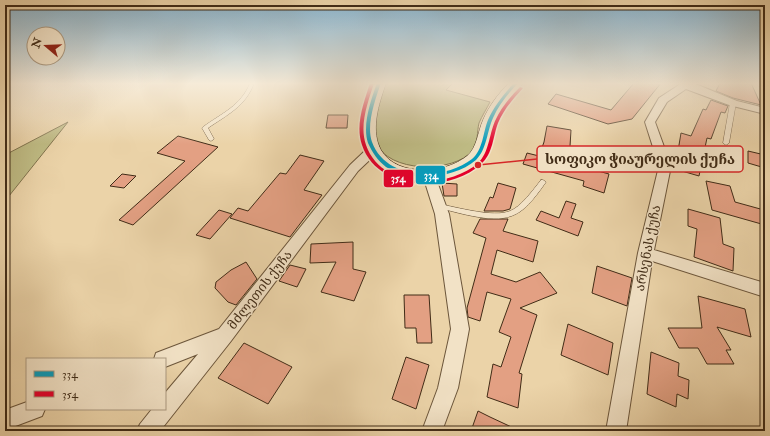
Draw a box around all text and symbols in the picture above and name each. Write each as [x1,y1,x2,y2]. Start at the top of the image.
north arrow [26,26,66,66]
text: N [29,35,45,51]
callout: სოფიკო ჭიაურელის ქუჩა [537,146,743,172]
text: სოფიკო ჭიაურელის ქუჩა [545,151,735,168]
line badge: 334 [415,165,446,185]
line badge: 354 [383,169,414,188]
text: 334 [424,169,439,183]
text: 354 [391,172,406,186]
street label: არსენას ქუჩა [632,204,664,292]
street label: მძლეთის ქუჩა [224,247,296,333]
legend [26,358,166,410]
text: 334 [62,367,78,382]
text: 354 [62,387,79,402]

